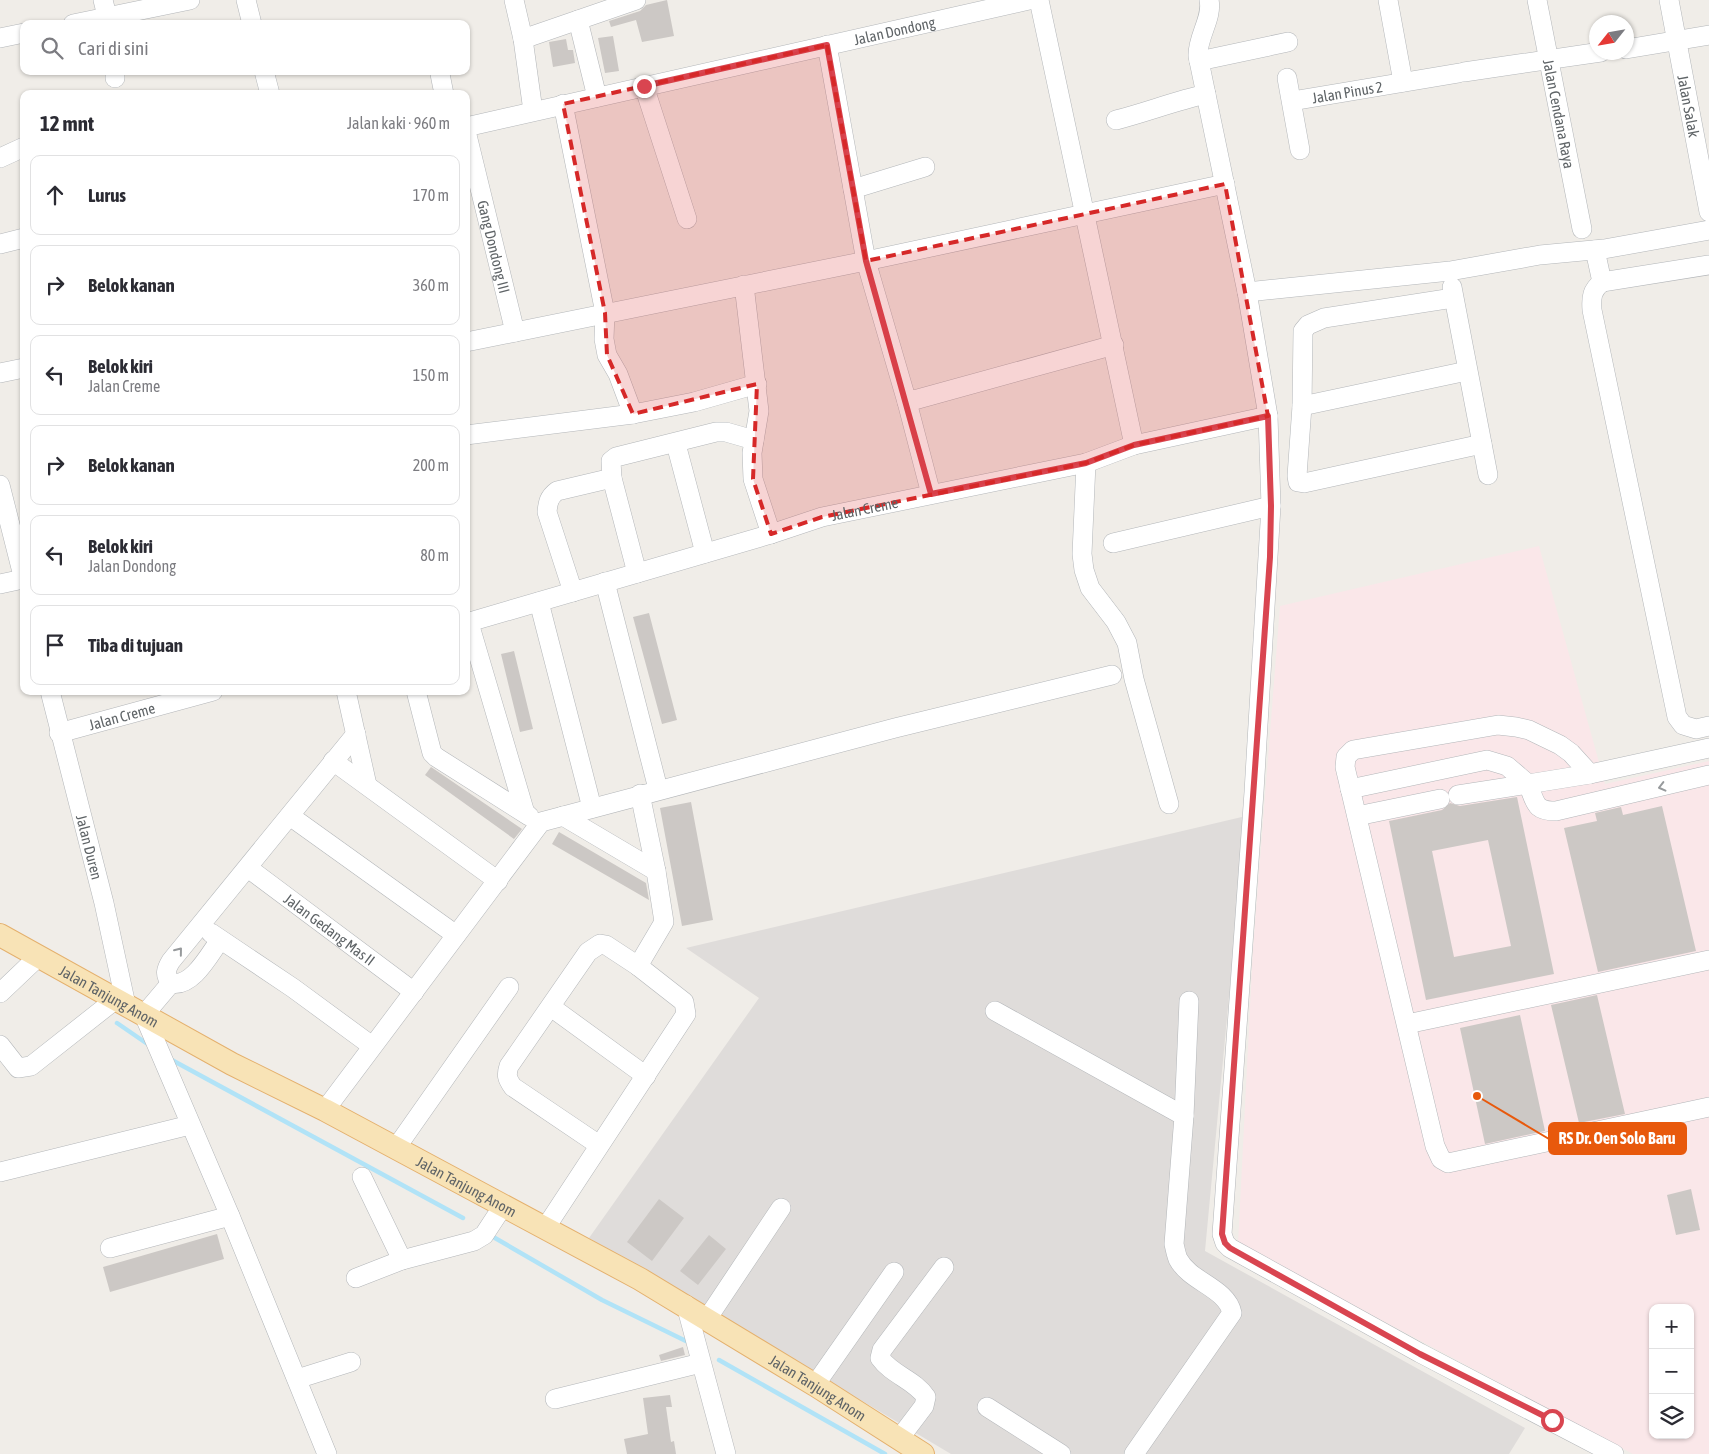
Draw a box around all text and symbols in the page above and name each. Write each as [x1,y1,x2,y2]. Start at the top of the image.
street label: Jalan Dondong [852,13,937,48]
north arrow [1589,15,1634,60]
search box [20,20,470,75]
icon: search [38,34,66,62]
text: Cari di sini [78,37,149,59]
street label: Jalan Cendana Raya [1540,58,1578,170]
street label: Jalan Salak [1675,74,1703,139]
route end [633,75,656,98]
street label: Jalan Pinus 2 [1311,77,1384,106]
text: 12 mnt [40,111,94,135]
text: Jalan kaki · 960 m [347,114,450,132]
icon: ahead [41,181,69,209]
text: Lurus [88,184,126,206]
text: 170 m [413,186,449,204]
street label: Gang Dondong III [475,198,514,295]
icon: right [41,271,69,299]
text: Belok kanan [88,274,175,296]
text: 360 m [413,276,449,294]
text: Belok kiri [88,355,153,377]
icon: left [41,361,69,389]
text: 150 m [413,366,449,384]
text: Jalan Creme [88,377,160,395]
icon: right [41,451,69,479]
text: Belok kanan [88,454,175,476]
text: 200 m [413,456,449,474]
street label: Jalan Creme [830,493,900,523]
text: Belok kiri [88,535,153,557]
icon: left [41,541,69,569]
text: 80 m [420,546,449,564]
text: Jalan Dondong [88,557,176,575]
icon: arrive [41,631,69,659]
text: Tiba di tujuan [88,634,183,656]
street label: Jalan Creme [87,699,157,733]
one-way arrow [1657,781,1666,792]
street label: Jalan Duren [73,813,106,881]
street label: Jalan Gedang Mas II [281,890,378,968]
one-way arrow [173,948,181,957]
street label: Jalan Tanjung Anom [57,961,162,1030]
callout: RS Dr. Oen Solo Baru [1549,1123,1686,1154]
text: RS Dr. Oen Solo Baru [1558,1129,1676,1147]
street label: Jalan Tanjung Anom [414,1152,520,1220]
map controls [1649,1304,1694,1439]
button: + [1649,1304,1694,1349]
button: − [1649,1349,1694,1394]
street label: Jalan Tanjung Anom [766,1351,869,1424]
button: layers [1649,1394,1694,1439]
route start [1541,1409,1564,1432]

